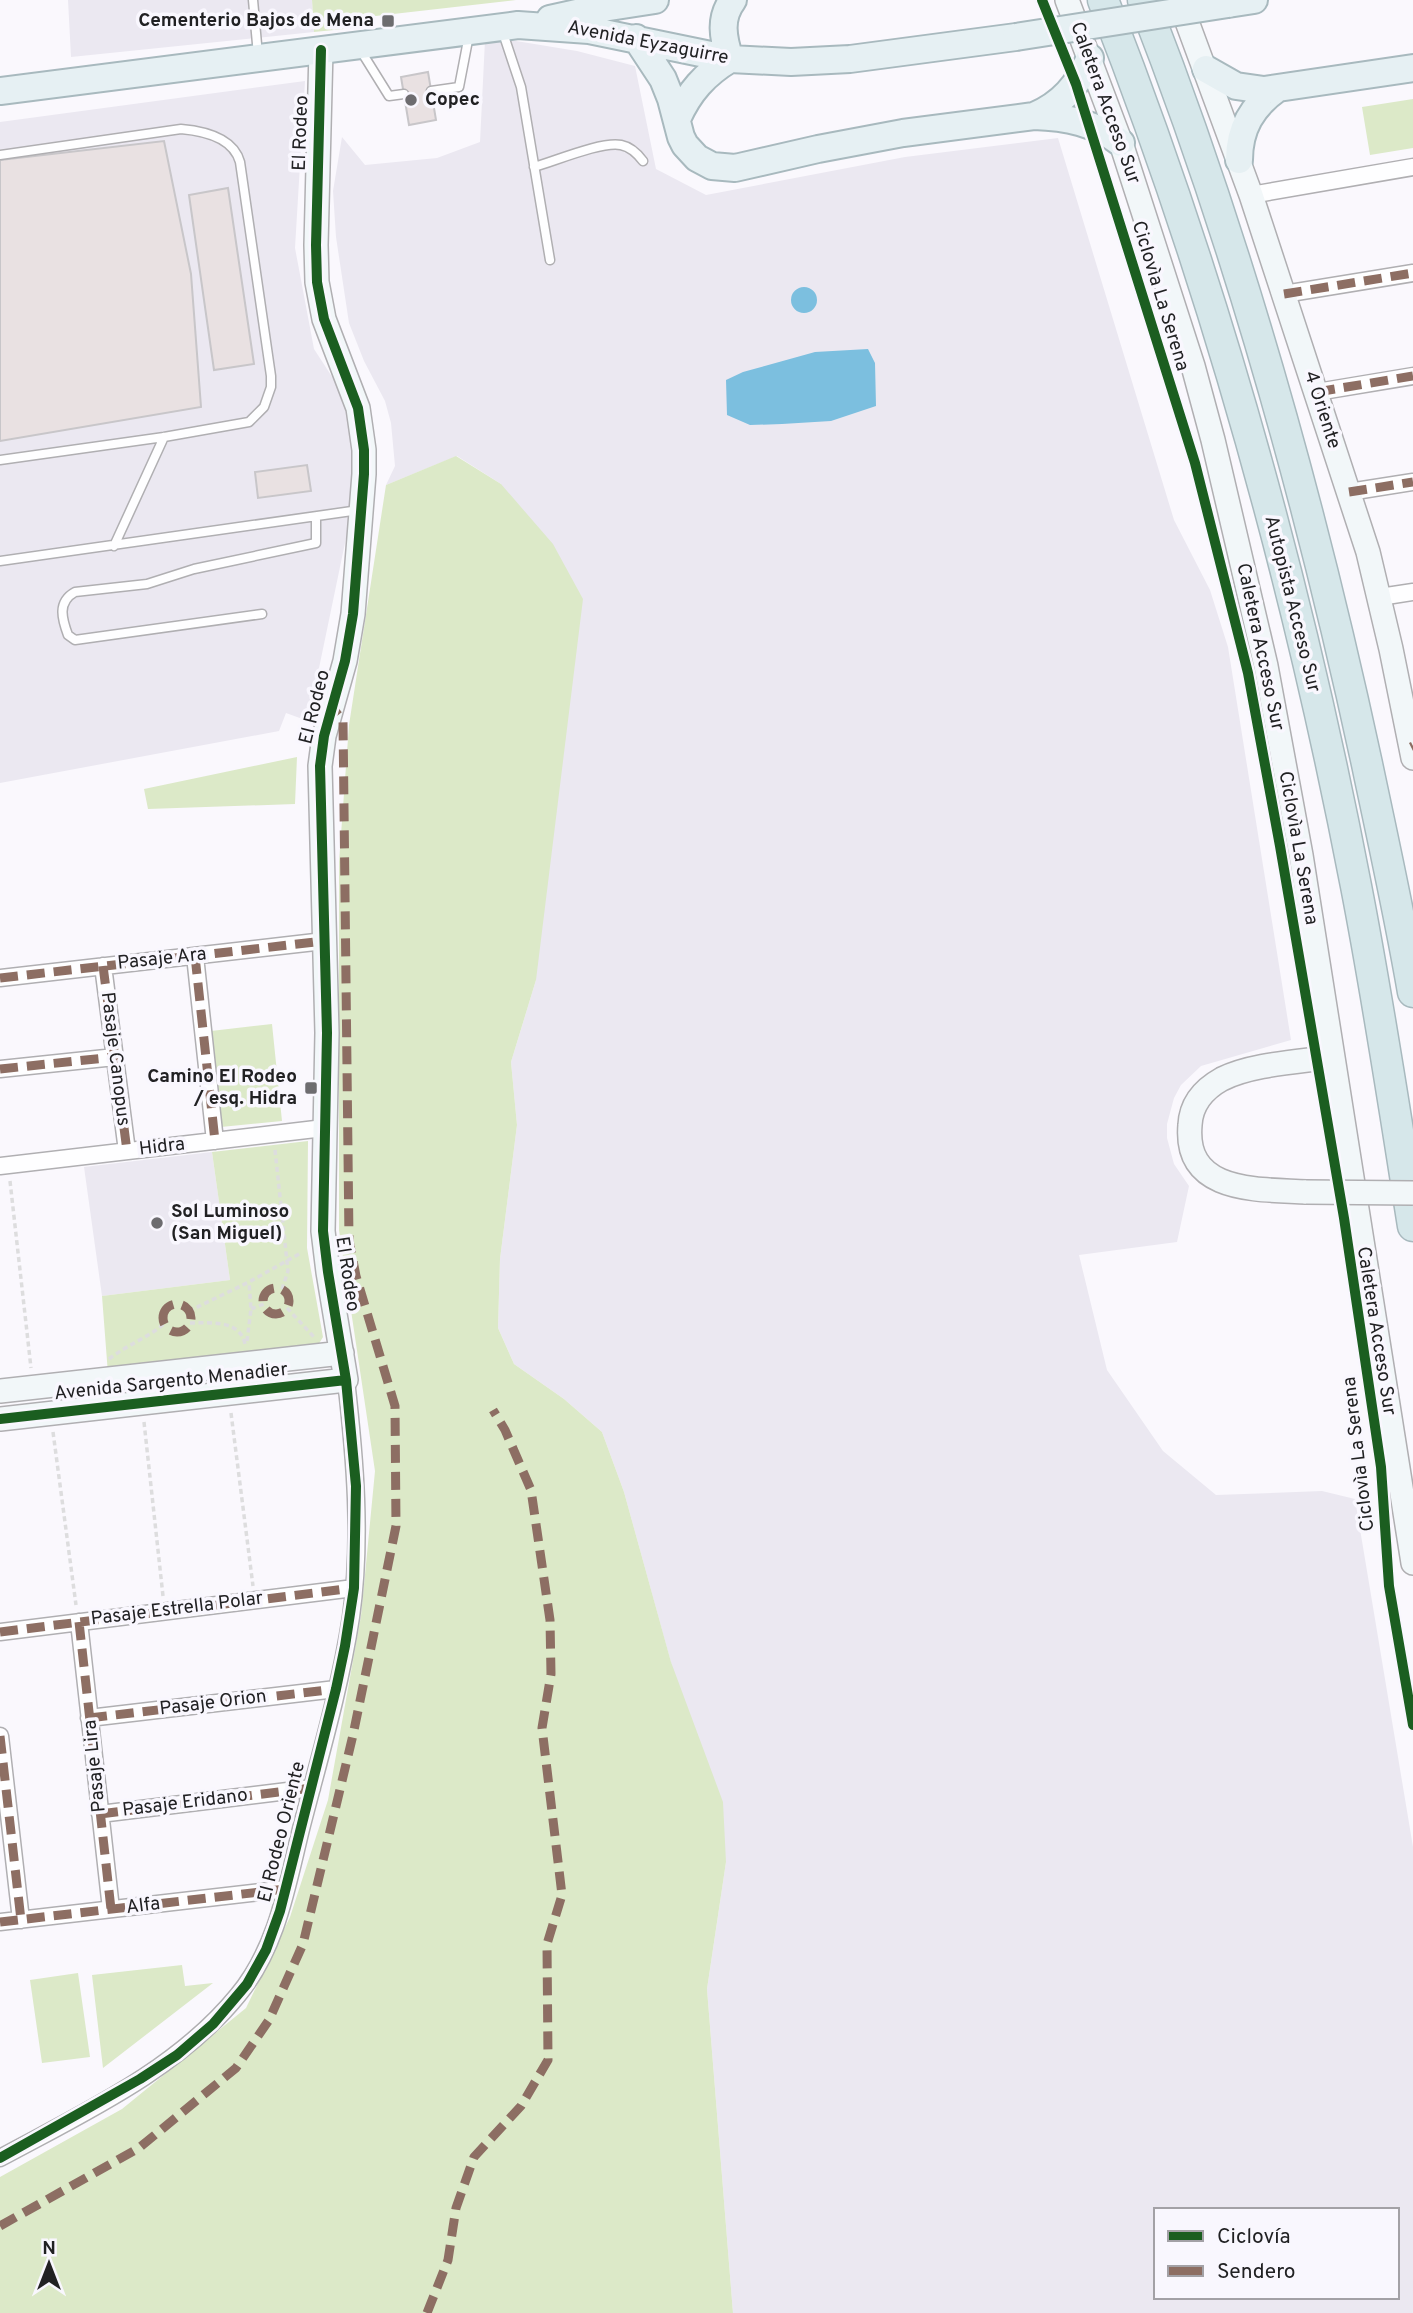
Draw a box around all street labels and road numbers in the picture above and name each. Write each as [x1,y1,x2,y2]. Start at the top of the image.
street label: Avenida Eyzaguirre [566,16,730,70]
street label: Caletera Acceso Sur [1065,19,1146,188]
street label: El Rodeo [288,95,314,171]
street label: Ciclovìa La Serena [1126,218,1194,374]
street label: 4 Oriente [1298,368,1346,452]
street label: Autopista Acceso Sur [1258,513,1326,696]
street label: Caletera Acceso Sur [1231,561,1290,734]
street label: El Rodeo [294,667,336,747]
street label: Ciclovìa La Serena [1273,769,1323,927]
street label: Pasaje Ara [116,942,208,976]
street label: Pasaje Canopus [95,991,135,1127]
street label: Hidra [138,1132,186,1162]
street label: El Rodeo [329,1235,365,1313]
street label: Caletera Acceso Sur [1351,1245,1401,1418]
street label: Avenida Sargento Menadier [53,1358,290,1406]
street label: Ciclovìa La Serena [1338,1375,1380,1533]
street label: Pasaje Estrella Polar [90,1586,265,1631]
street label: Pasaje Orion [158,1685,268,1721]
street label: Pasaje Lira [78,1719,112,1813]
street label: El Rodeo Oriente [253,1759,311,1905]
street label: Pasaje Eridano [121,1783,249,1823]
street label: Alfa [125,1892,161,1920]

